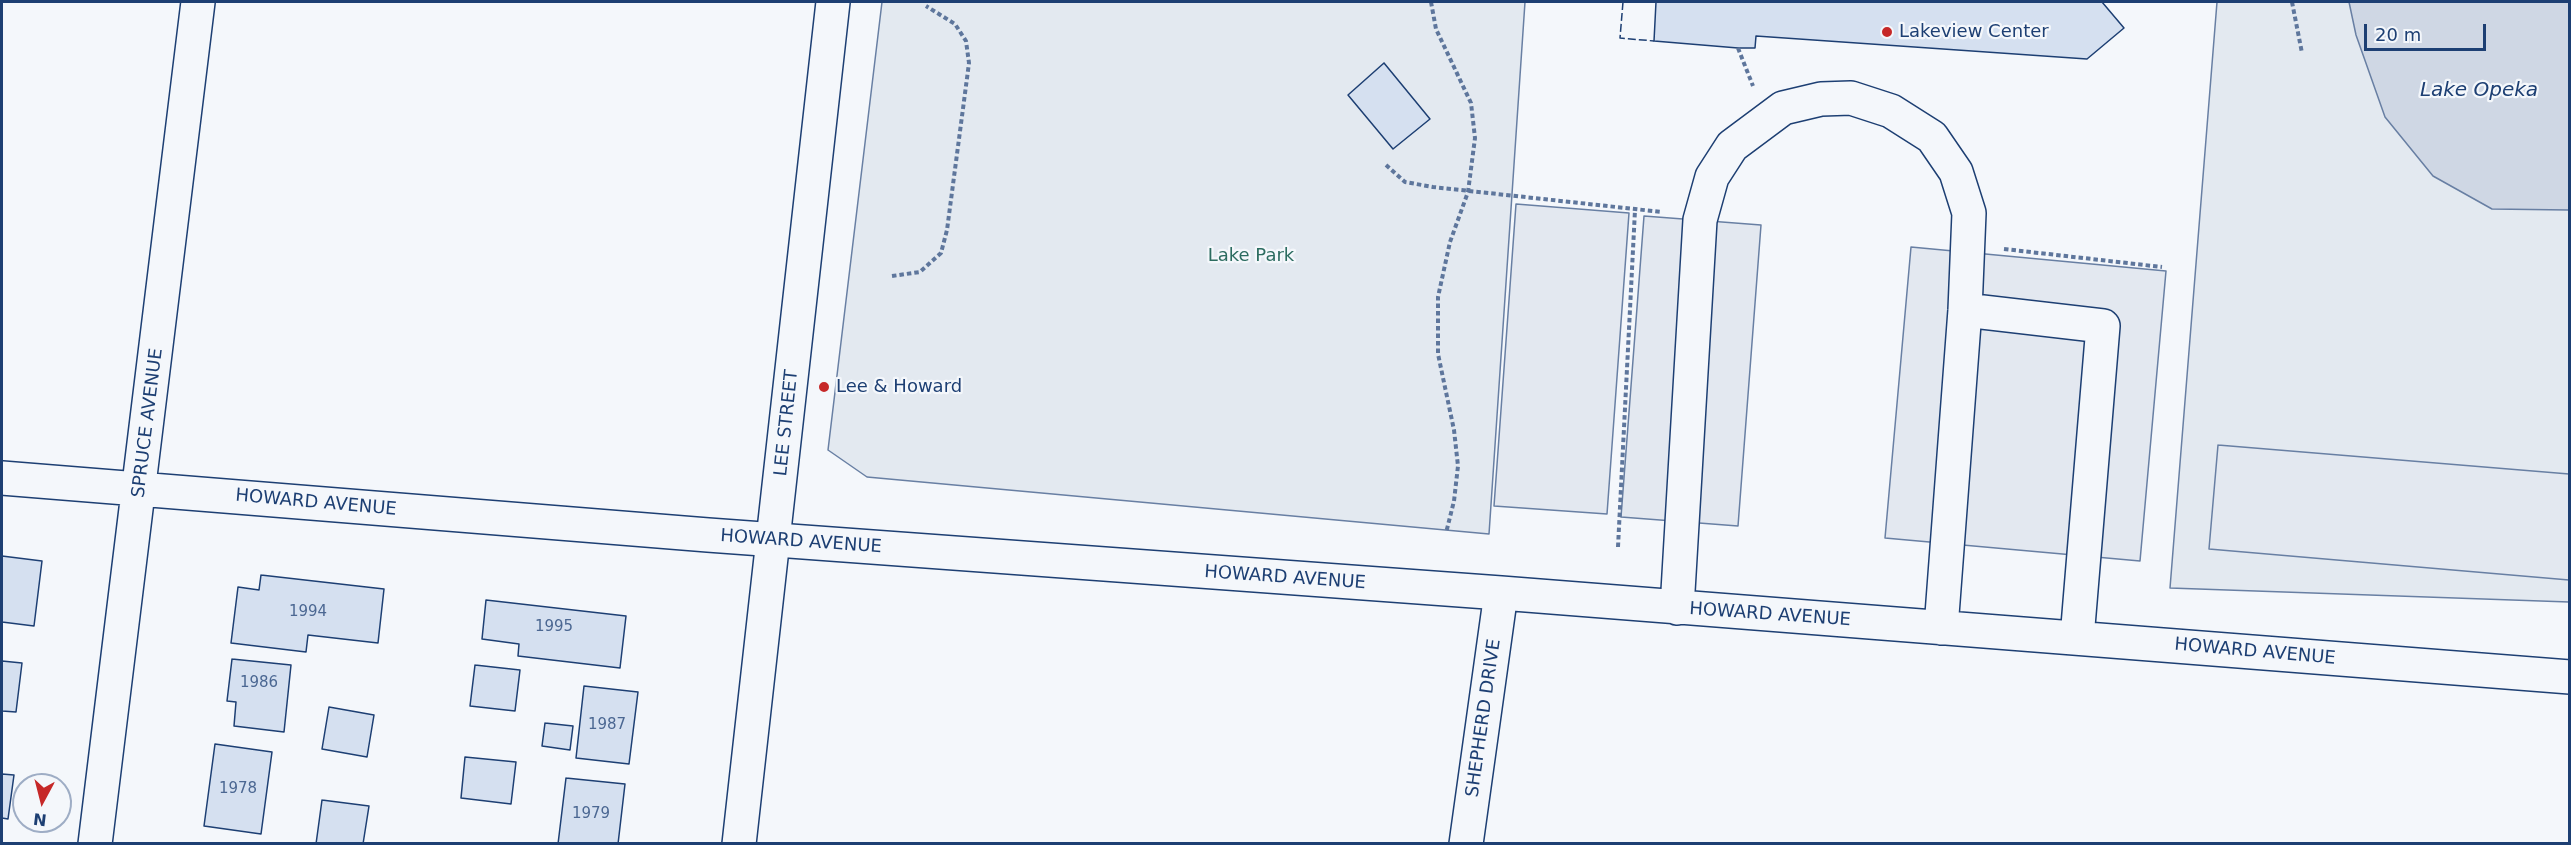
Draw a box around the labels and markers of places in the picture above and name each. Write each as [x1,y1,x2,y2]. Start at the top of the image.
place label: Lakeview Center [1899,21,2049,43]
marker: Lakeview Center [1880,25,1894,39]
place label: Lee & Howard [836,376,962,398]
marker: Lee & Howard [817,380,831,394]

